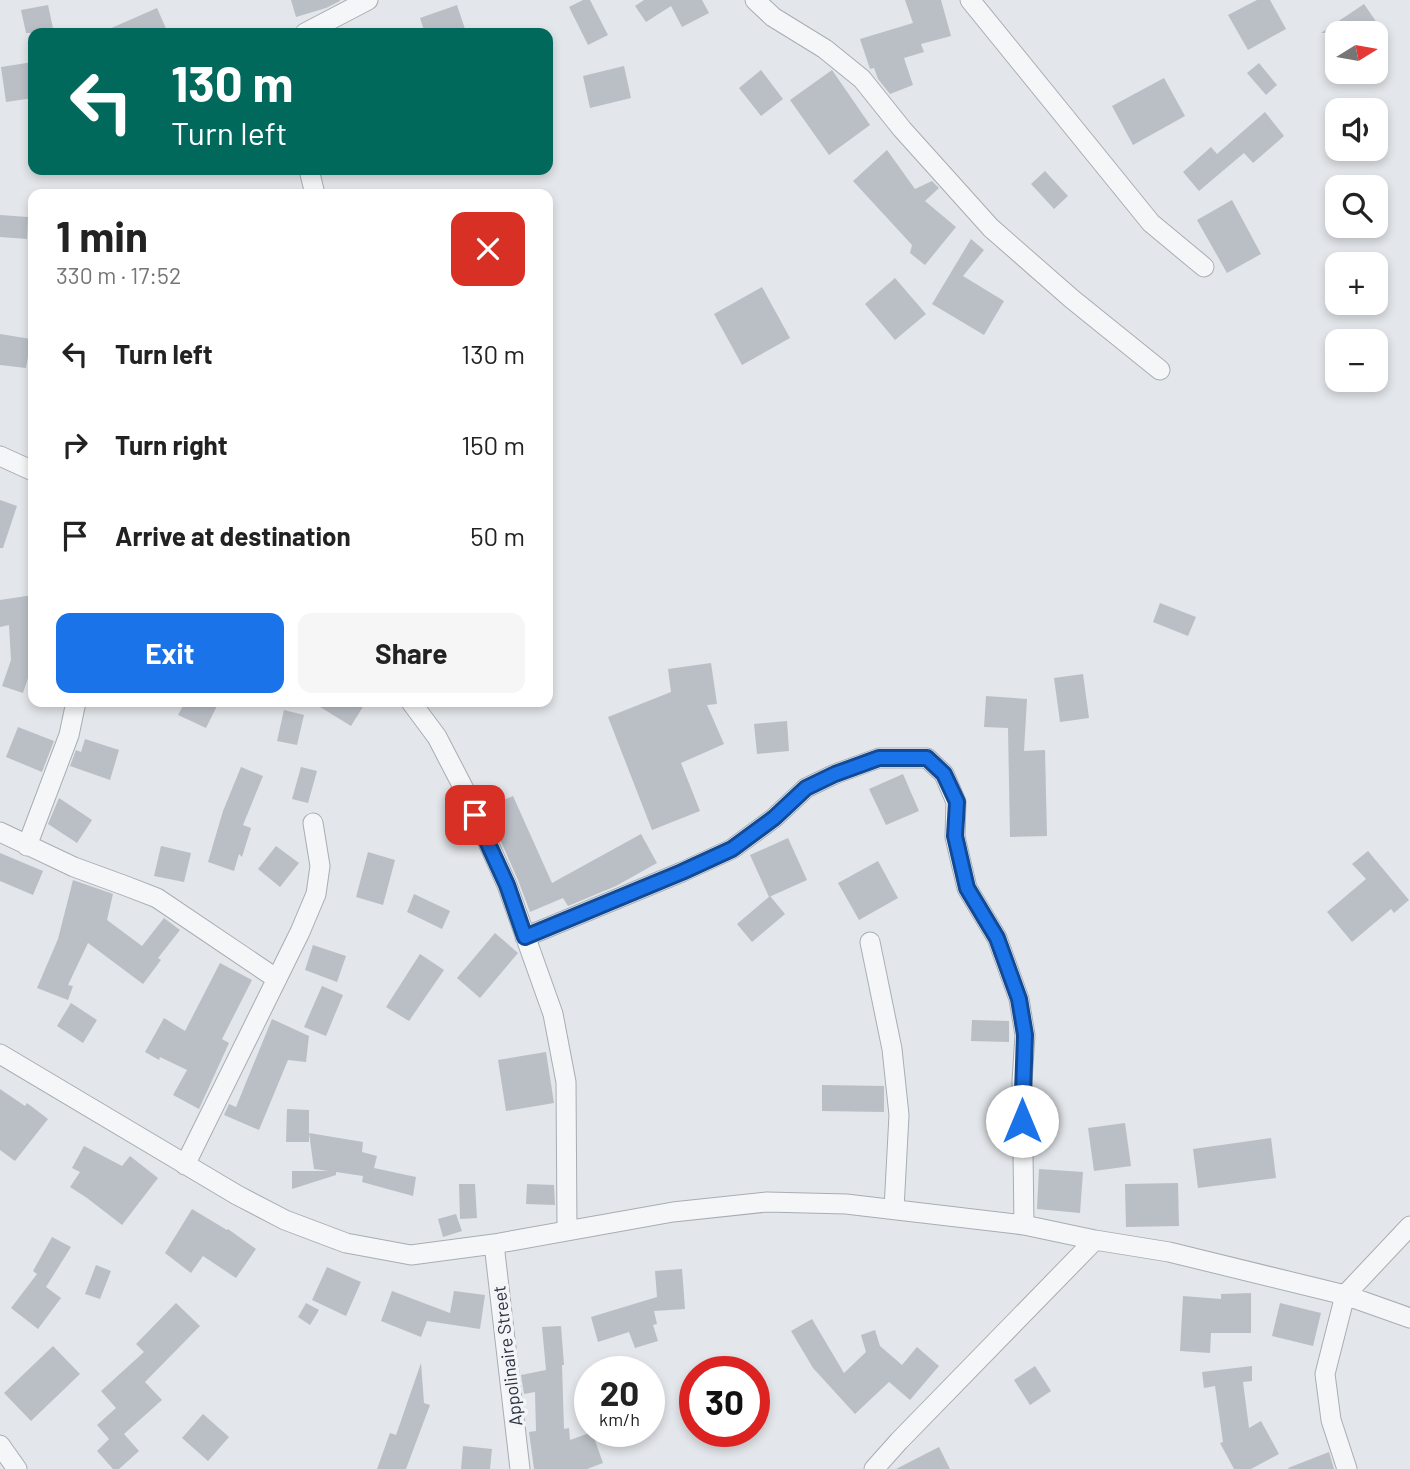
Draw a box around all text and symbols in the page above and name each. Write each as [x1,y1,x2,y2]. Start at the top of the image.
north arrow [1325,21,1388,84]
map controls [1325,21,1388,392]
text: 130 m [171,53,293,112]
icon: left [56,56,147,147]
button: sound [1325,98,1388,161]
text: Turn left [171,113,288,151]
button: search [1325,175,1388,238]
text: 1 min [56,210,148,260]
button: close [451,212,525,286]
button: + [1325,252,1388,315]
text: 330 m · 17:52 [56,261,181,289]
button: − [1325,329,1388,392]
icon: left [56,335,94,373]
text: Turn left [115,338,213,369]
text: 130 m [461,338,525,369]
icon: right [56,426,94,464]
text: Turn right [115,429,228,460]
text: 150 m [461,429,525,460]
icon: arrive [56,517,94,555]
text: Arrive at destination [115,520,351,551]
text: 50 m [470,520,525,551]
button: Exit [56,613,284,693]
button: Share [298,613,525,693]
pin [445,785,505,845]
icon: arrive [456,796,494,834]
position arrow [985,1084,1059,1158]
street label: Appolinaire Street [487,1284,527,1428]
speed limit sign: 30 [679,1356,770,1447]
text: 20 [600,1371,639,1413]
text: km/h [599,1408,640,1430]

